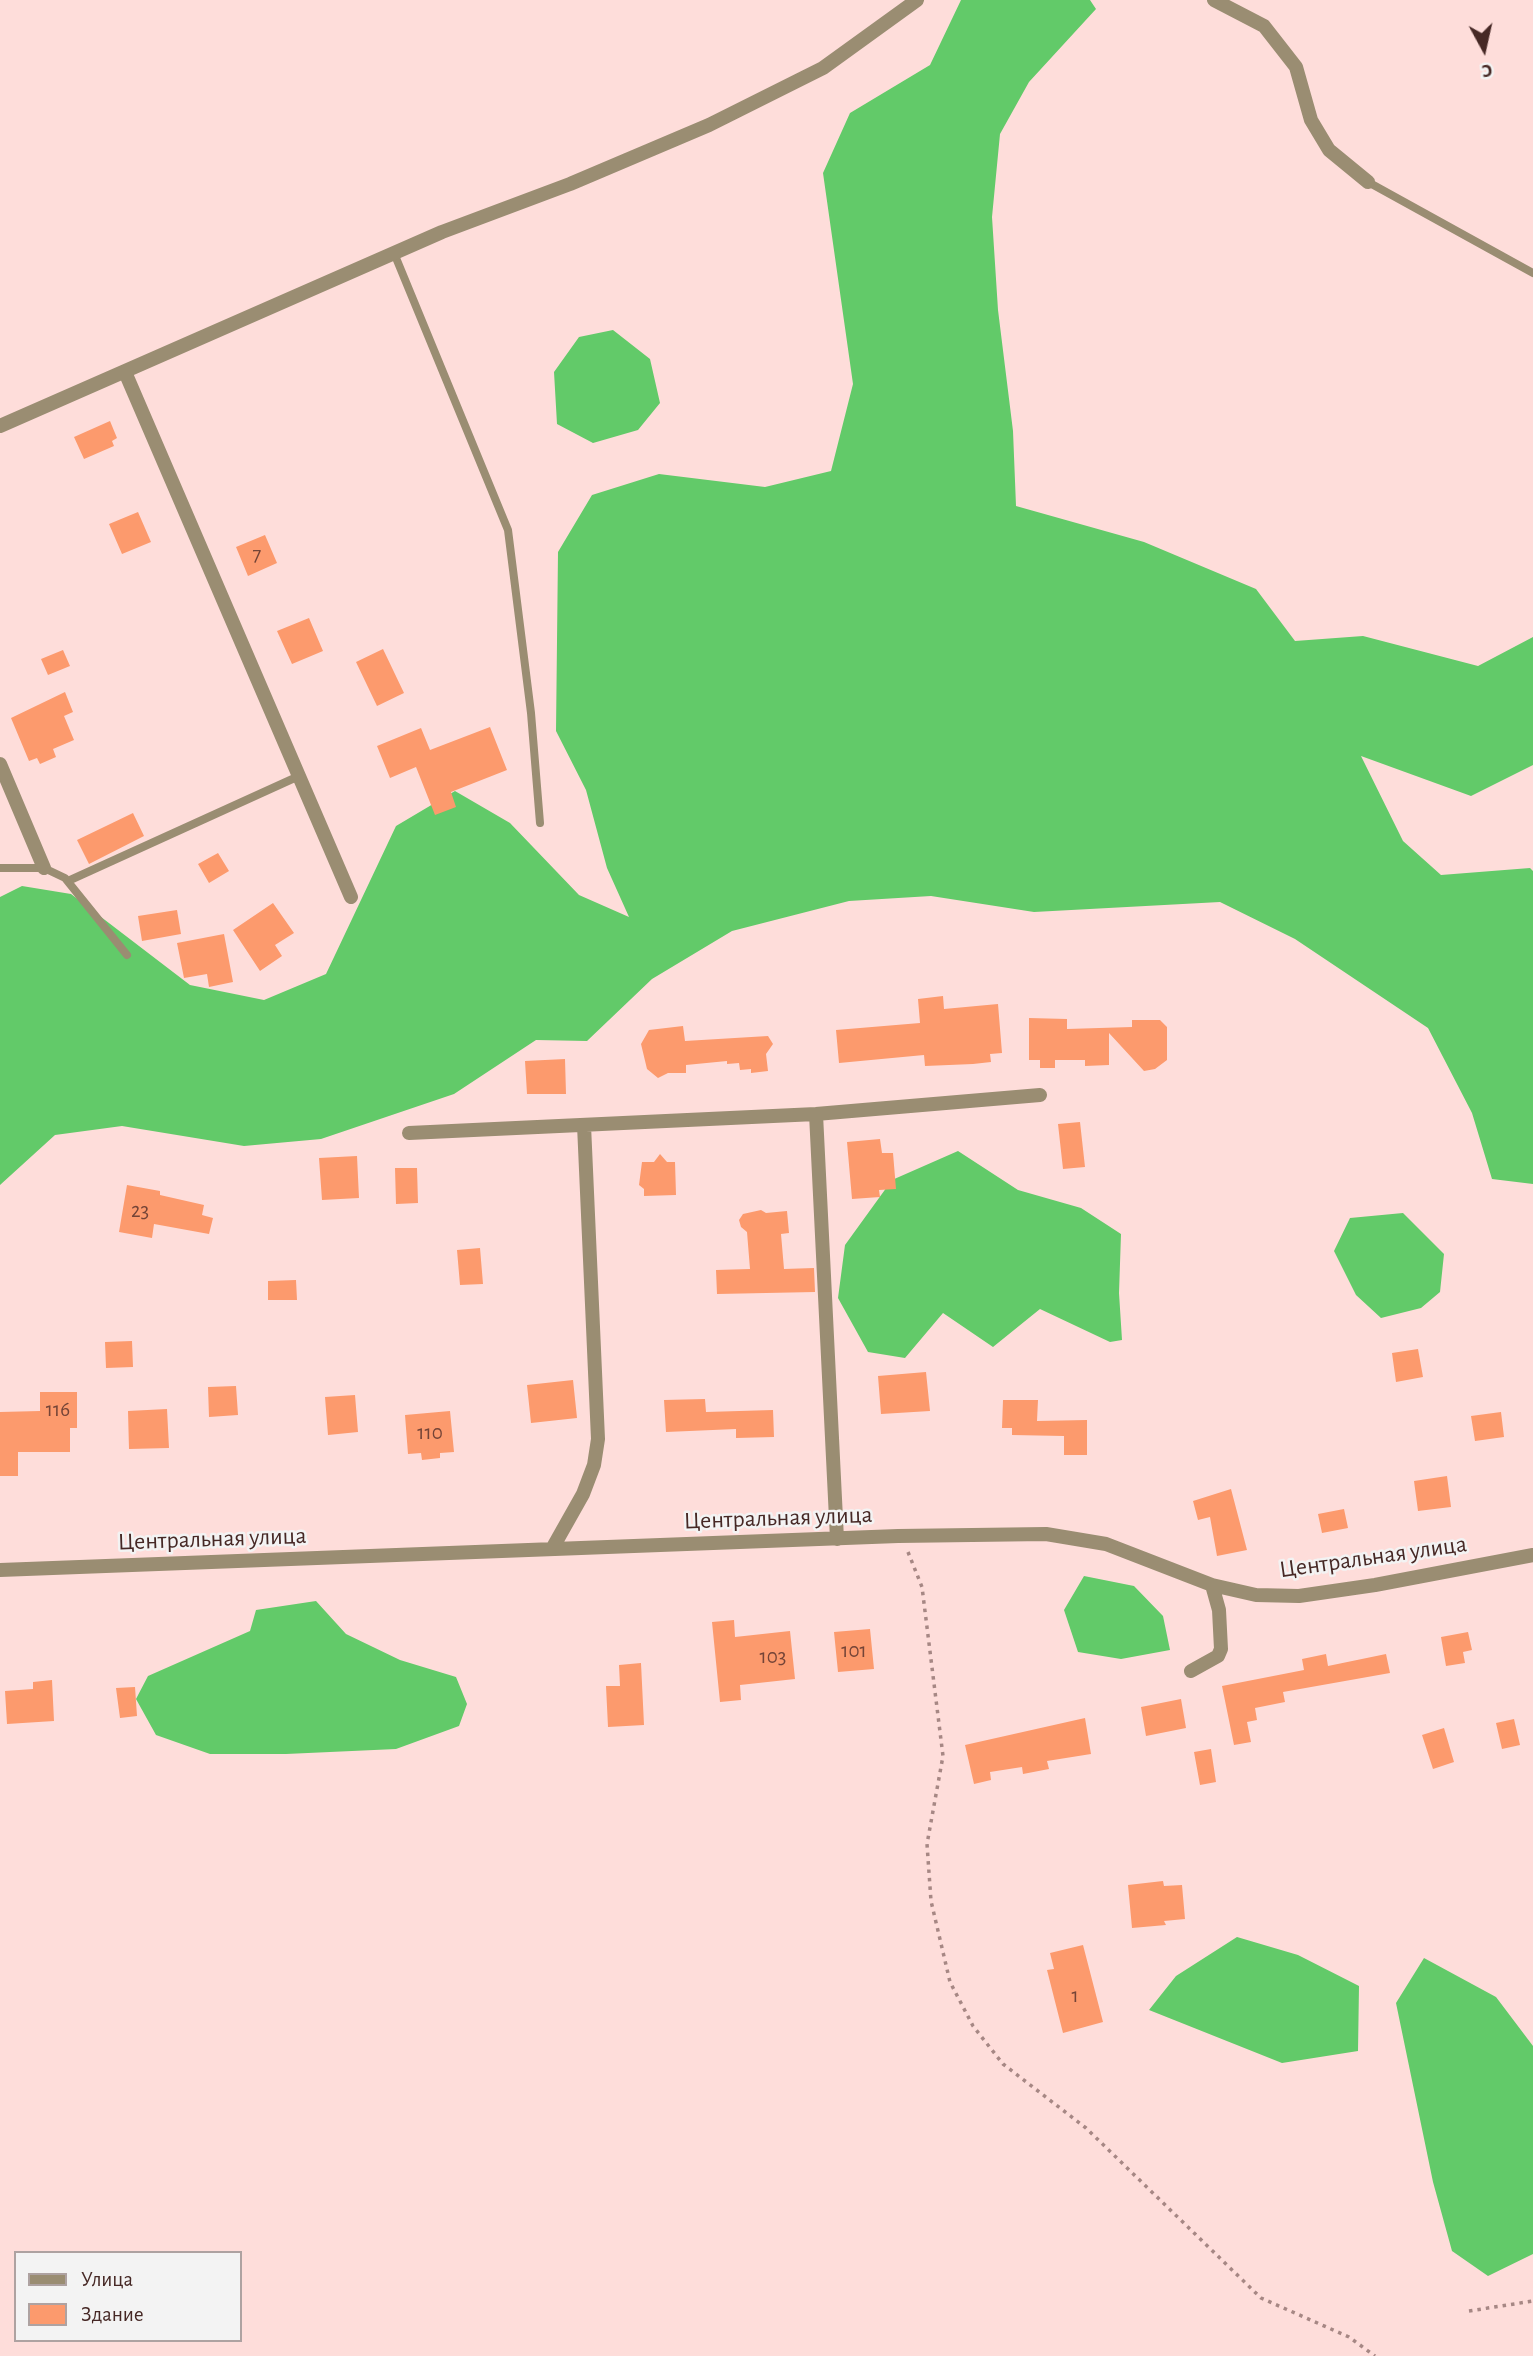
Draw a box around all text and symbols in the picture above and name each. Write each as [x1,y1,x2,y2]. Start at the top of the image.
north arrow [1449,14,1519,84]
text: С [1480,60,1494,80]
house number: 7 [253,542,261,568]
house number: 23 [131,1198,149,1224]
house number: 116 [46,1397,70,1423]
house number: 110 [417,1420,443,1446]
street label: Центральная улица [683,1500,873,1536]
street label: Центральная улица [117,1521,307,1557]
street label: Центральная улица [1277,1530,1469,1584]
house number: 101 [841,1638,867,1664]
house number: 103 [760,1644,786,1670]
house number: 1 [1071,1983,1079,2009]
legend [14,2251,242,2342]
text: Улица [81,2269,133,2290]
text: Здание [81,2304,144,2325]

